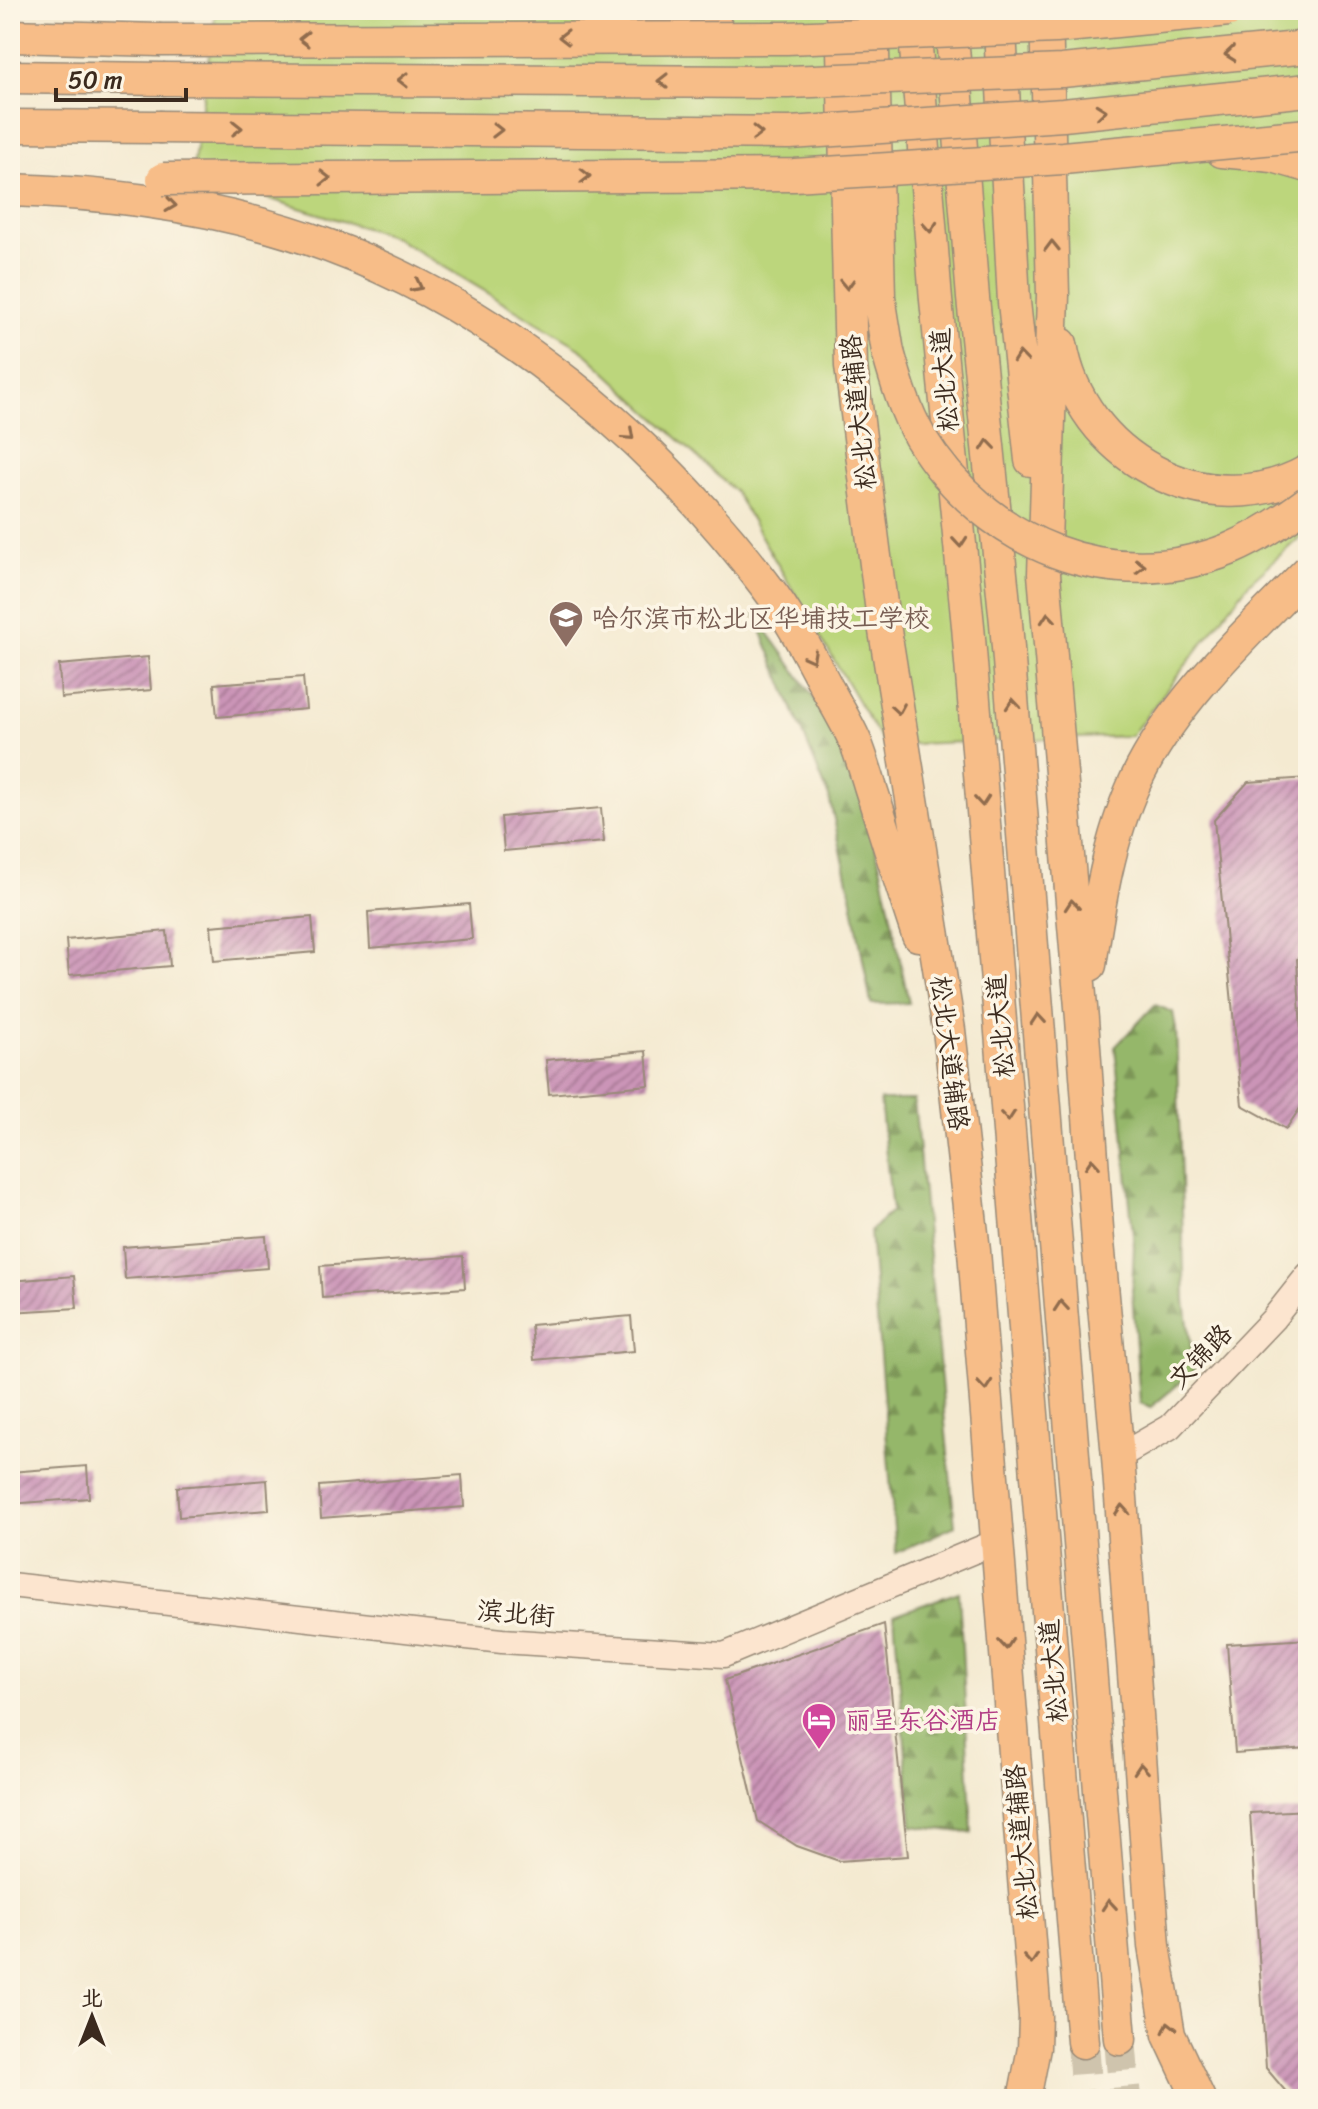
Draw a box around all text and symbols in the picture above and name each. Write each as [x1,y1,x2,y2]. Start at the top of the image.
one-way arrow [557,28,570,46]
one-way arrow [297,30,310,48]
one-way arrow [1223,46,1236,63]
scale bar [56,52,186,102]
text: 50 m [68,59,123,101]
one-way arrow [396,71,409,89]
one-way arrow [656,72,669,90]
one-way arrow [1094,103,1107,120]
one-way arrow [231,119,244,137]
one-way arrow [491,121,504,139]
one-way arrow [751,124,764,141]
one-way arrow [579,167,592,185]
one-way arrow [319,169,332,187]
one-way arrow [164,196,178,213]
one-way arrow [922,221,939,234]
one-way arrow [1043,239,1060,252]
one-way arrow [408,277,423,292]
one-way arrow [838,278,856,291]
street label: 松北大道 [917,326,971,434]
street label: 松北大道辅路 [827,332,889,492]
one-way arrow [1012,351,1029,364]
one-way arrow [619,426,634,440]
one-way arrow [979,438,996,451]
one-way arrow [951,536,968,549]
one-way arrow [1134,557,1147,575]
place label: 哈尔滨市松北区华埔技工学校 [592,595,930,641]
school or university icon: 哈尔滨市松北区华埔技工学校 [547,599,585,649]
one-way arrow [1040,611,1057,624]
one-way arrow [801,649,816,663]
one-way arrow [1004,697,1021,710]
one-way arrow [889,702,906,715]
one-way arrow [973,795,990,808]
one-way arrow [1064,898,1081,911]
street label: 松北大道 [973,972,1027,1080]
street label: 松北大道辅路 [918,973,982,1133]
one-way arrow [1030,1012,1047,1025]
one-way arrow [999,1110,1016,1123]
one-way arrow [1084,1157,1101,1170]
one-way arrow [1053,1299,1070,1312]
street label: 文锦路 [1156,1312,1244,1400]
one-way arrow [976,1379,993,1392]
one-way arrow [1114,1503,1131,1516]
street label: 滨北街 [475,1587,557,1639]
street label: 松北大道 [1026,1617,1080,1725]
one-way arrow [997,1638,1014,1651]
place label: 丽呈东谷酒店 [845,1697,1001,1743]
hotel icon: 丽呈东谷酒店 [800,1701,838,1751]
street label: 松北大道辅路 [991,1762,1051,1922]
one-way arrow [1133,1762,1150,1775]
one-way arrow [1101,1898,1118,1911]
one-way arrow [1022,1953,1039,1966]
north arrow [52,1977,132,2057]
text: 北 [81,1978,103,2017]
one-way arrow [1161,2021,1178,2035]

